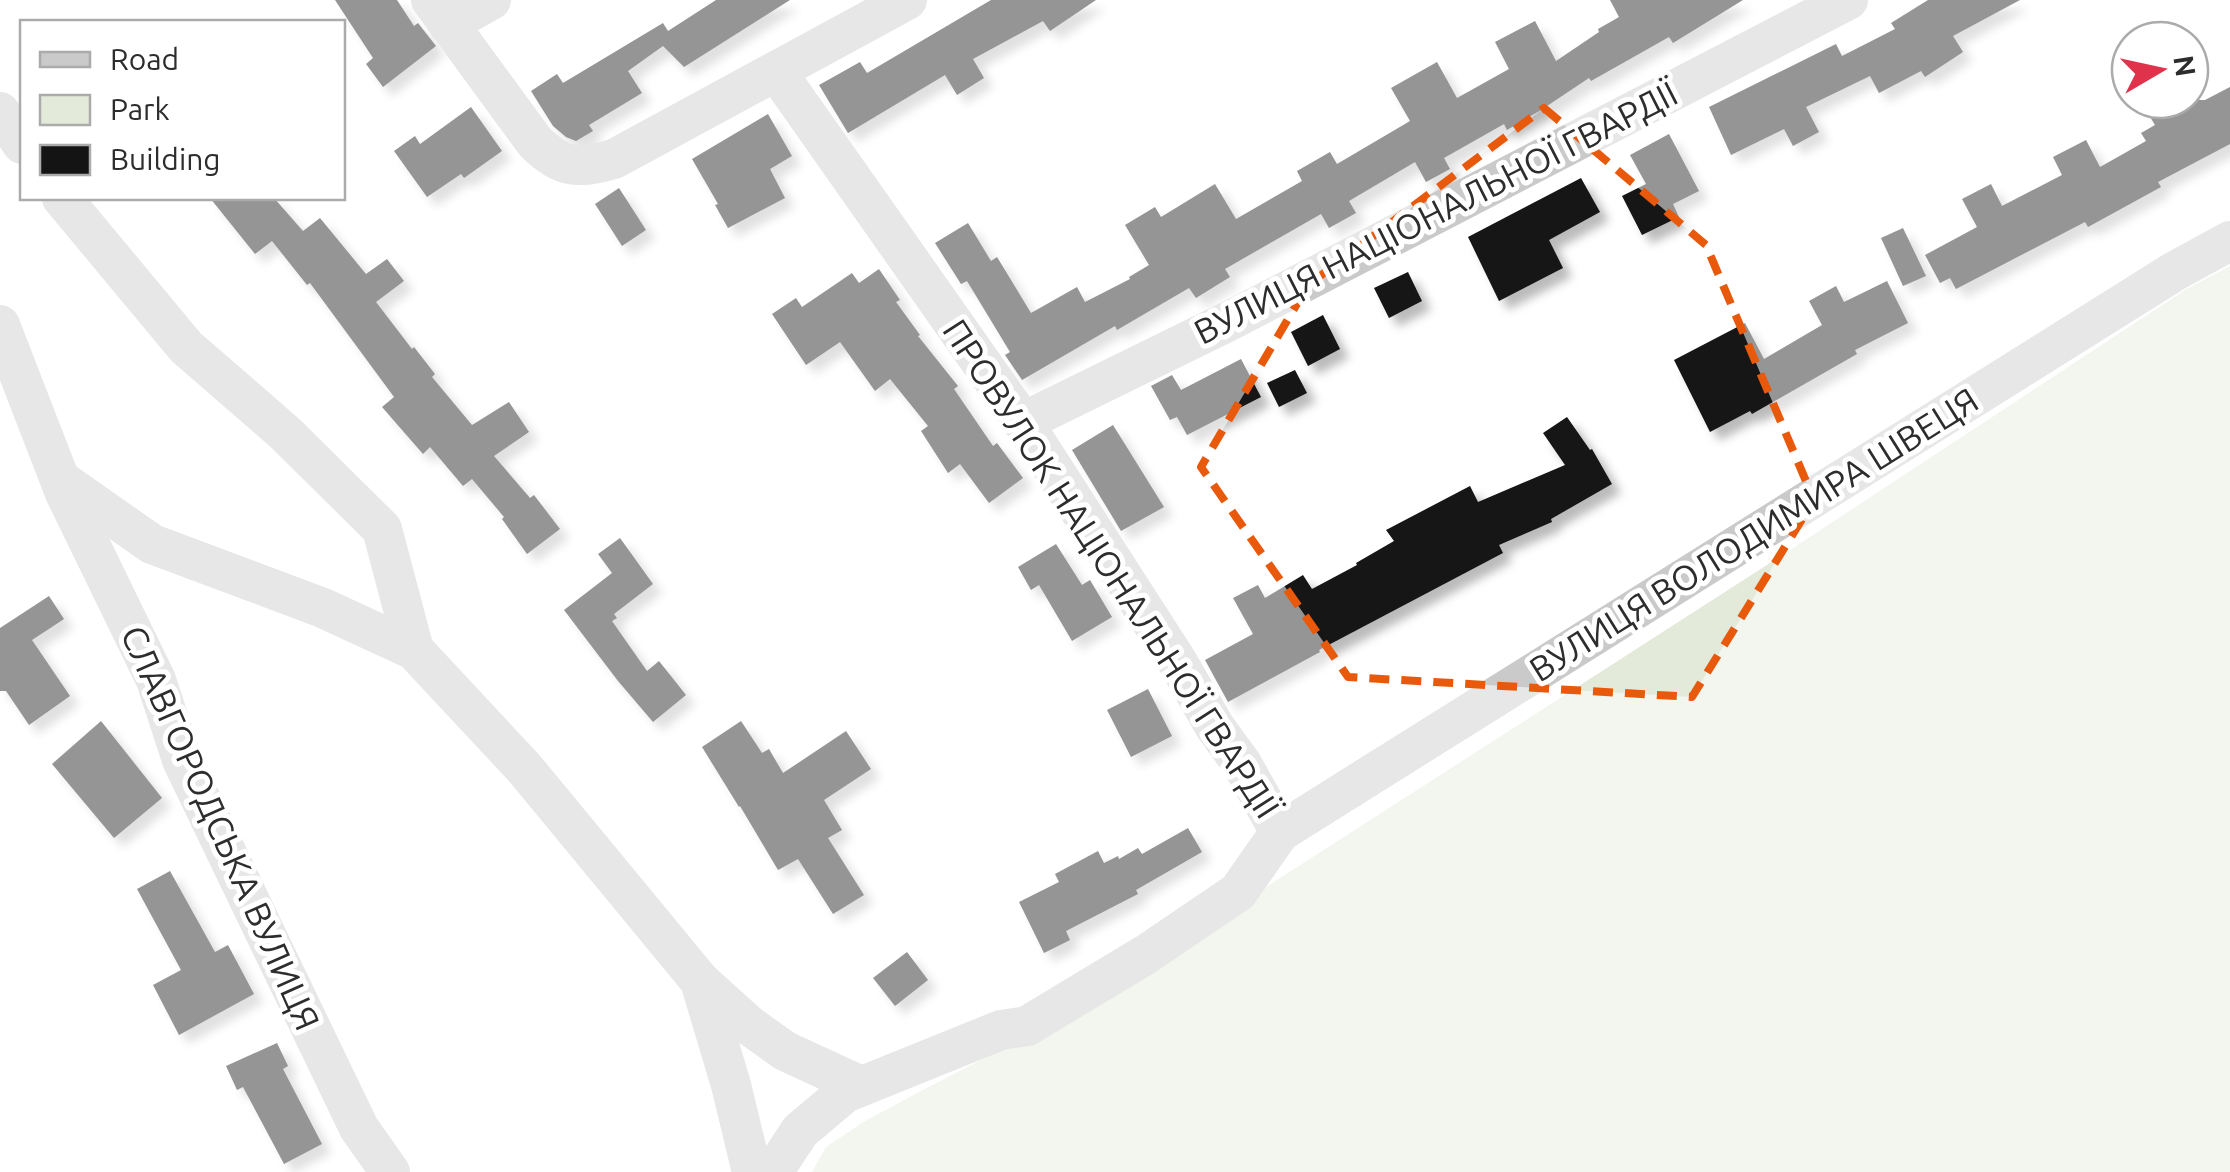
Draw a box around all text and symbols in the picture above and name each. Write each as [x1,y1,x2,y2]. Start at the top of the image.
legend [20,20,345,200]
north arrow [2110,20,2210,120]
text: Road [110,42,179,76]
text: N [2168,53,2202,79]
street label: ВУЛИЦЯ НАЦІОНАЛЬНОЇ ГВАРДІЇ [1187,72,1685,352]
text: Park [110,92,170,126]
text: Building [110,142,221,176]
street label: ПРОВУЛОК НАЦІОНАЛЬНОЇ ГВАРДІЇ [935,312,1289,826]
street label: ВУЛИЦЯ ВОЛОДИМИРА ШВЕЦЯ [1522,379,1985,689]
street label: СЛАВГОРОДСЬКА ВУЛИЦЯ [114,619,328,1036]

